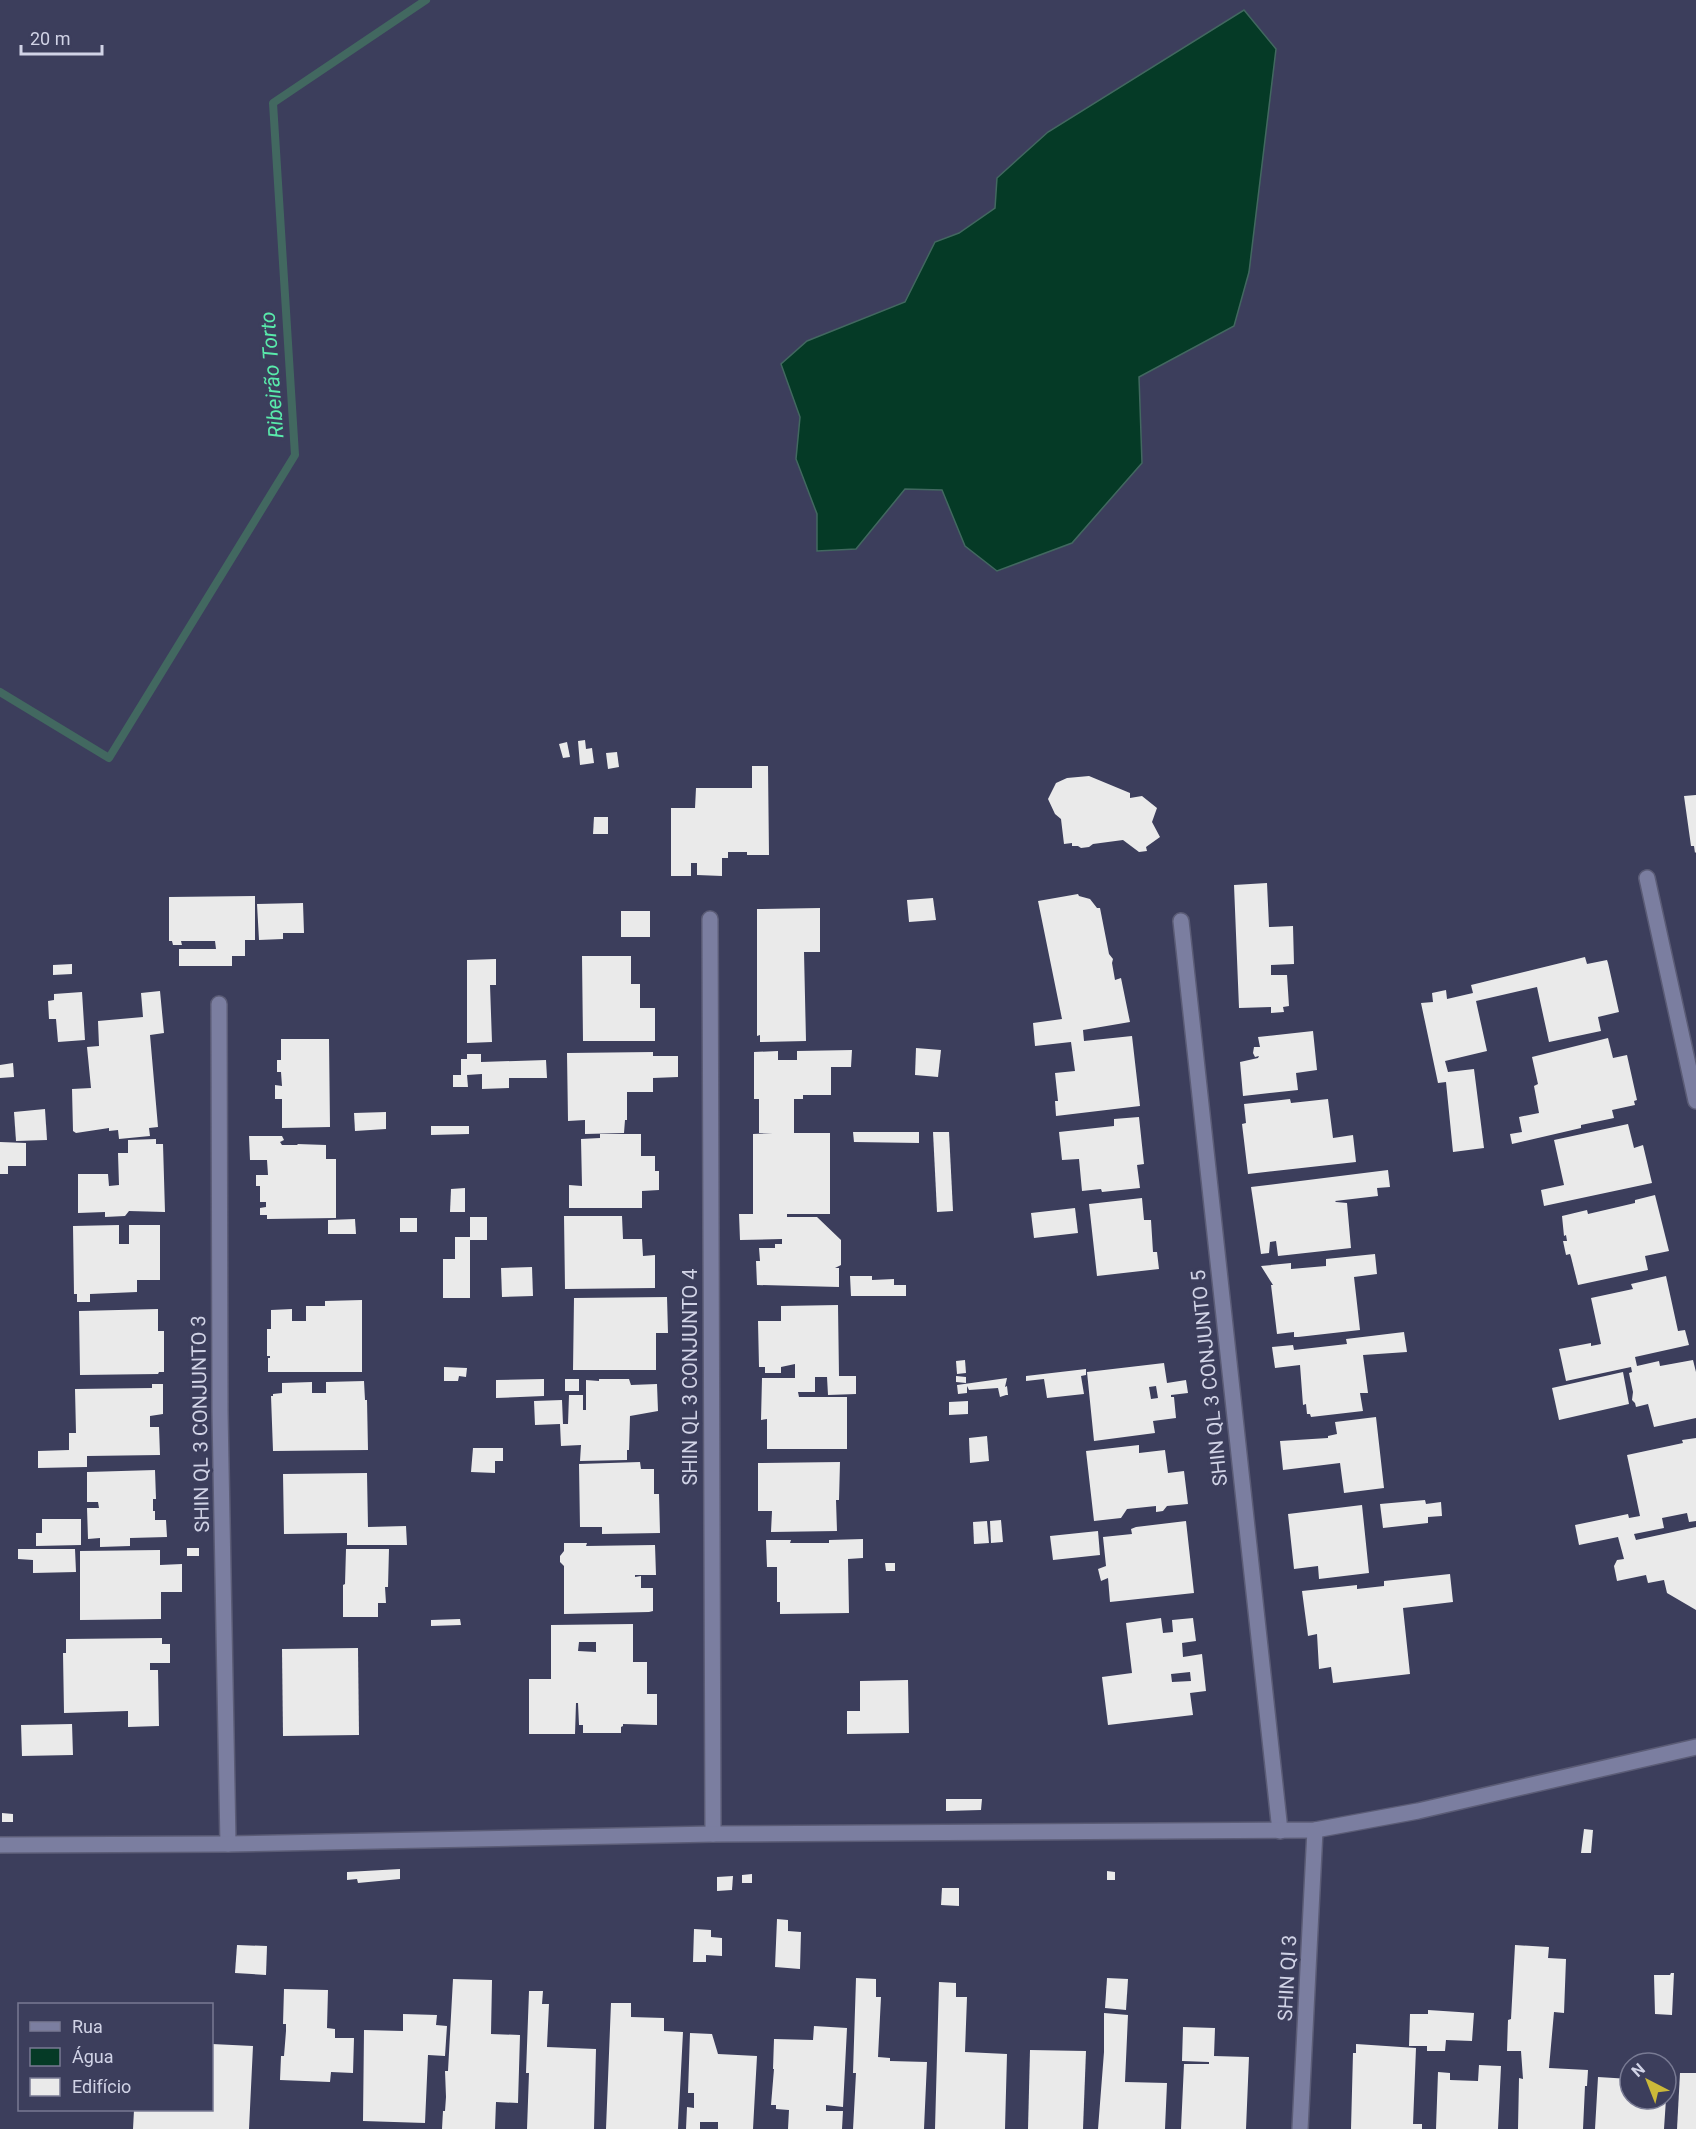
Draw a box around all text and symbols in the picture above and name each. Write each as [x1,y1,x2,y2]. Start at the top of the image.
scale bar [21,18,102,56]
text: 20 m [30,28,70,49]
water label: Ribeirão Torto [256,311,288,439]
street label: SHIN QL 3 CONJUNTO 4 [678,1268,702,1486]
street label: SHIN QL 3 CONJUNTO 5 [1186,1269,1232,1487]
street label: SHIN QL 3 CONJUNTO 3 [186,1315,214,1533]
street label: SHIN QI 3 [1273,1934,1301,2022]
legend [18,2003,213,2111]
text: Rua [72,2016,103,2037]
text: Água [72,2046,114,2067]
north arrow [1618,2051,1678,2111]
text: N [1628,2059,1649,2081]
text: Edifício [72,2076,131,2097]

